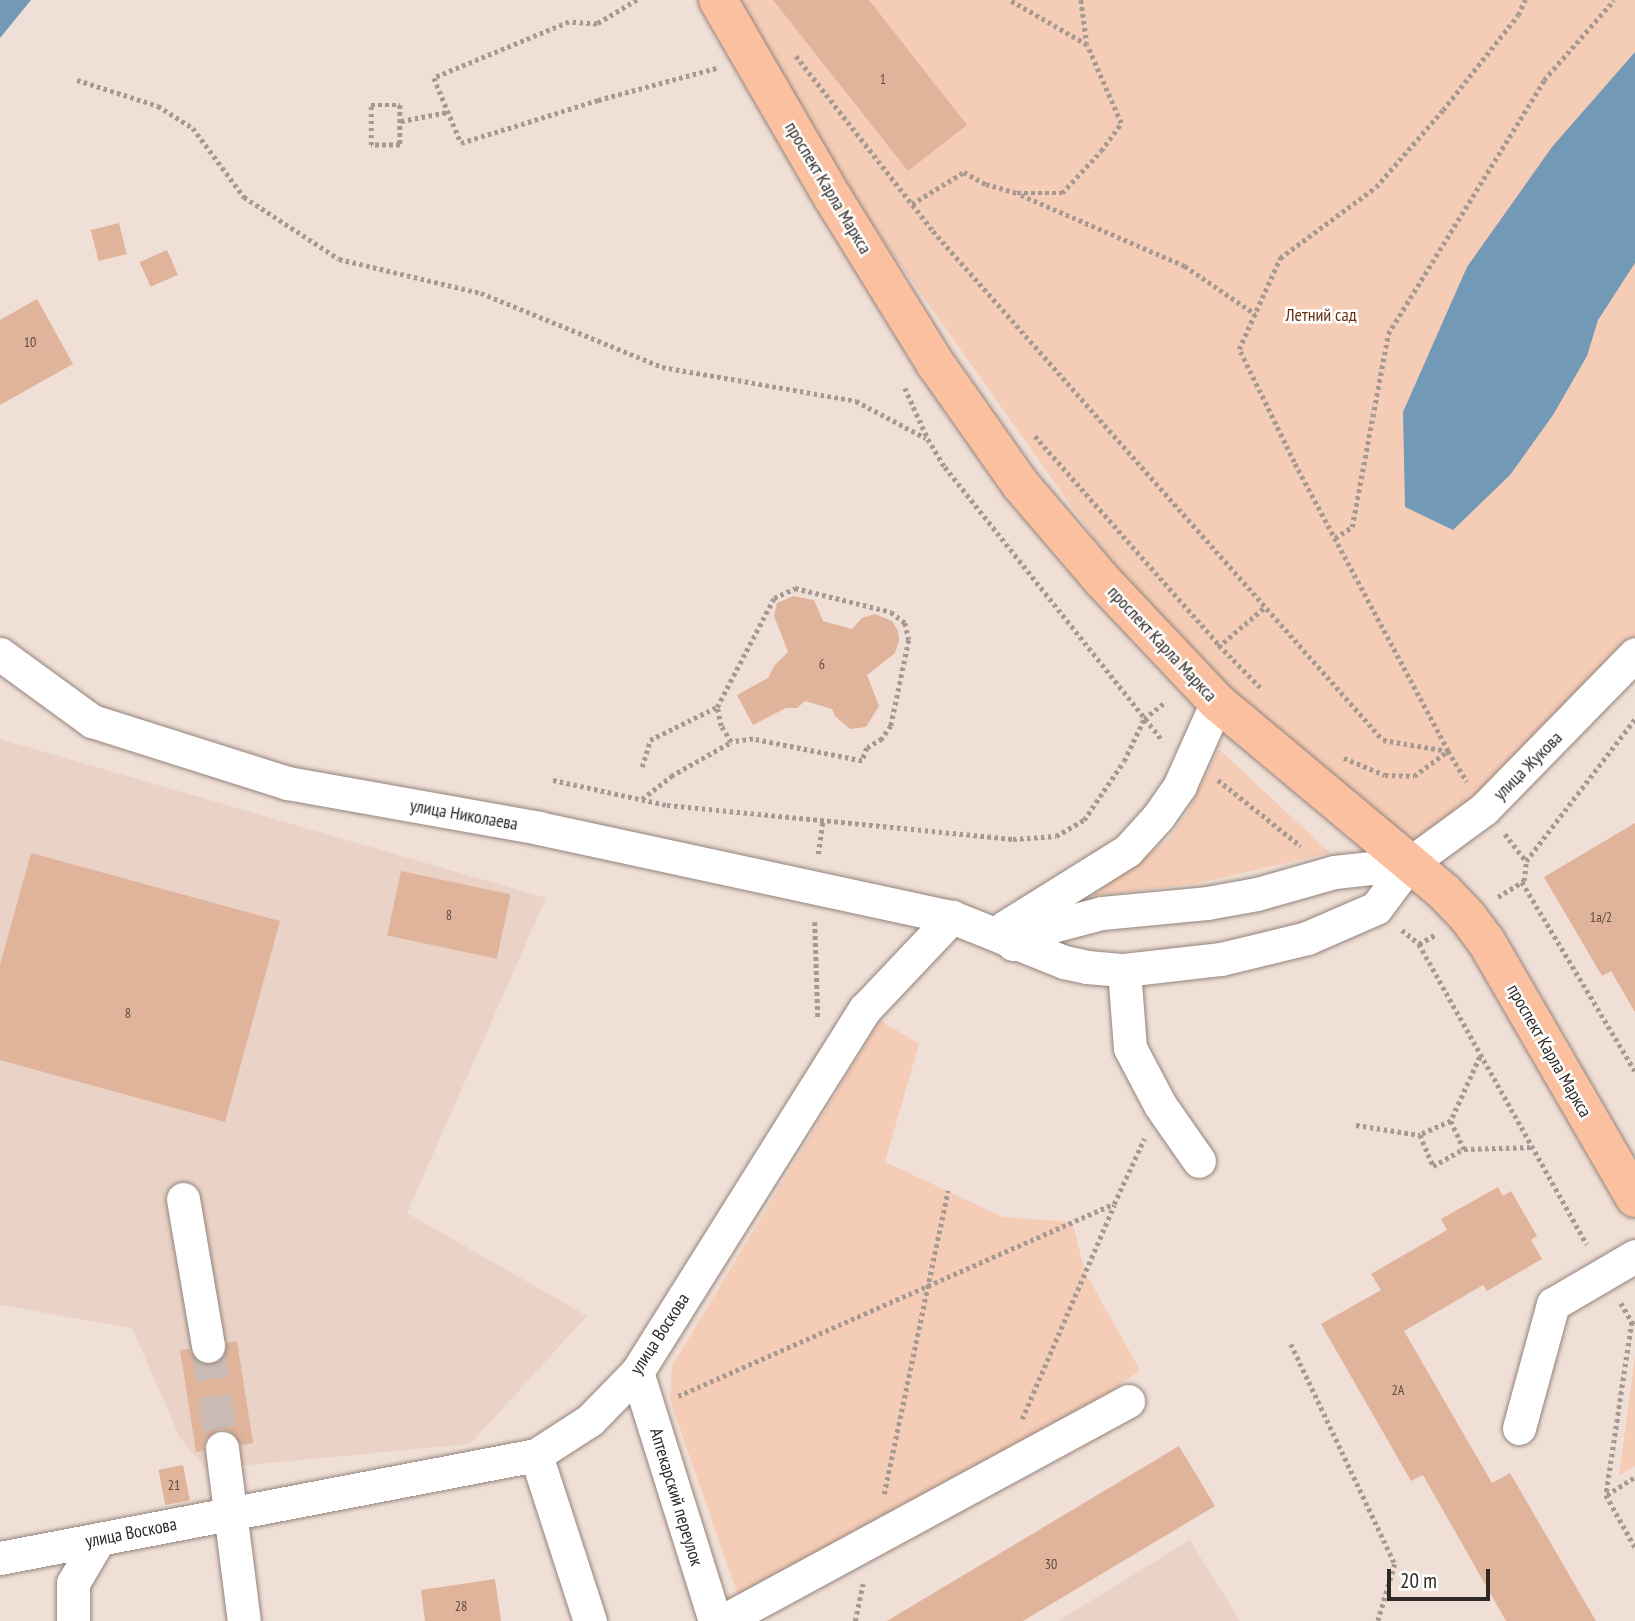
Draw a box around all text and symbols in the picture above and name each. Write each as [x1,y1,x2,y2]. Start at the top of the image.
house number: 1 [880,71,886,87]
street label: проспект Карла Маркса [780,118,876,258]
park label: Летний сад [1285,304,1357,326]
house number: 10 [24,334,36,350]
street label: проспект Карла Маркса [1103,582,1221,706]
house number: 6 [819,656,825,672]
street label: улица Жукова [1489,727,1567,805]
street label: улица Николаева [408,795,520,835]
house number: 8 [446,907,452,923]
house number: 1а/2 [1590,909,1612,925]
street label: проспект Карла Маркса [1502,980,1596,1122]
house number: 8 [125,1005,131,1021]
street label: улица Воскова [626,1289,694,1379]
house number: 2А [1392,1382,1404,1398]
street label: Аптекарский переулок [645,1425,707,1569]
house number: 21 [168,1477,180,1493]
street label: улица Воскова [84,1514,178,1552]
scale bar [1390,1554,1493,1598]
house number: 30 [1045,1556,1057,1572]
text: 20 m [1400,1567,1437,1594]
house number: 28 [455,1598,467,1614]

